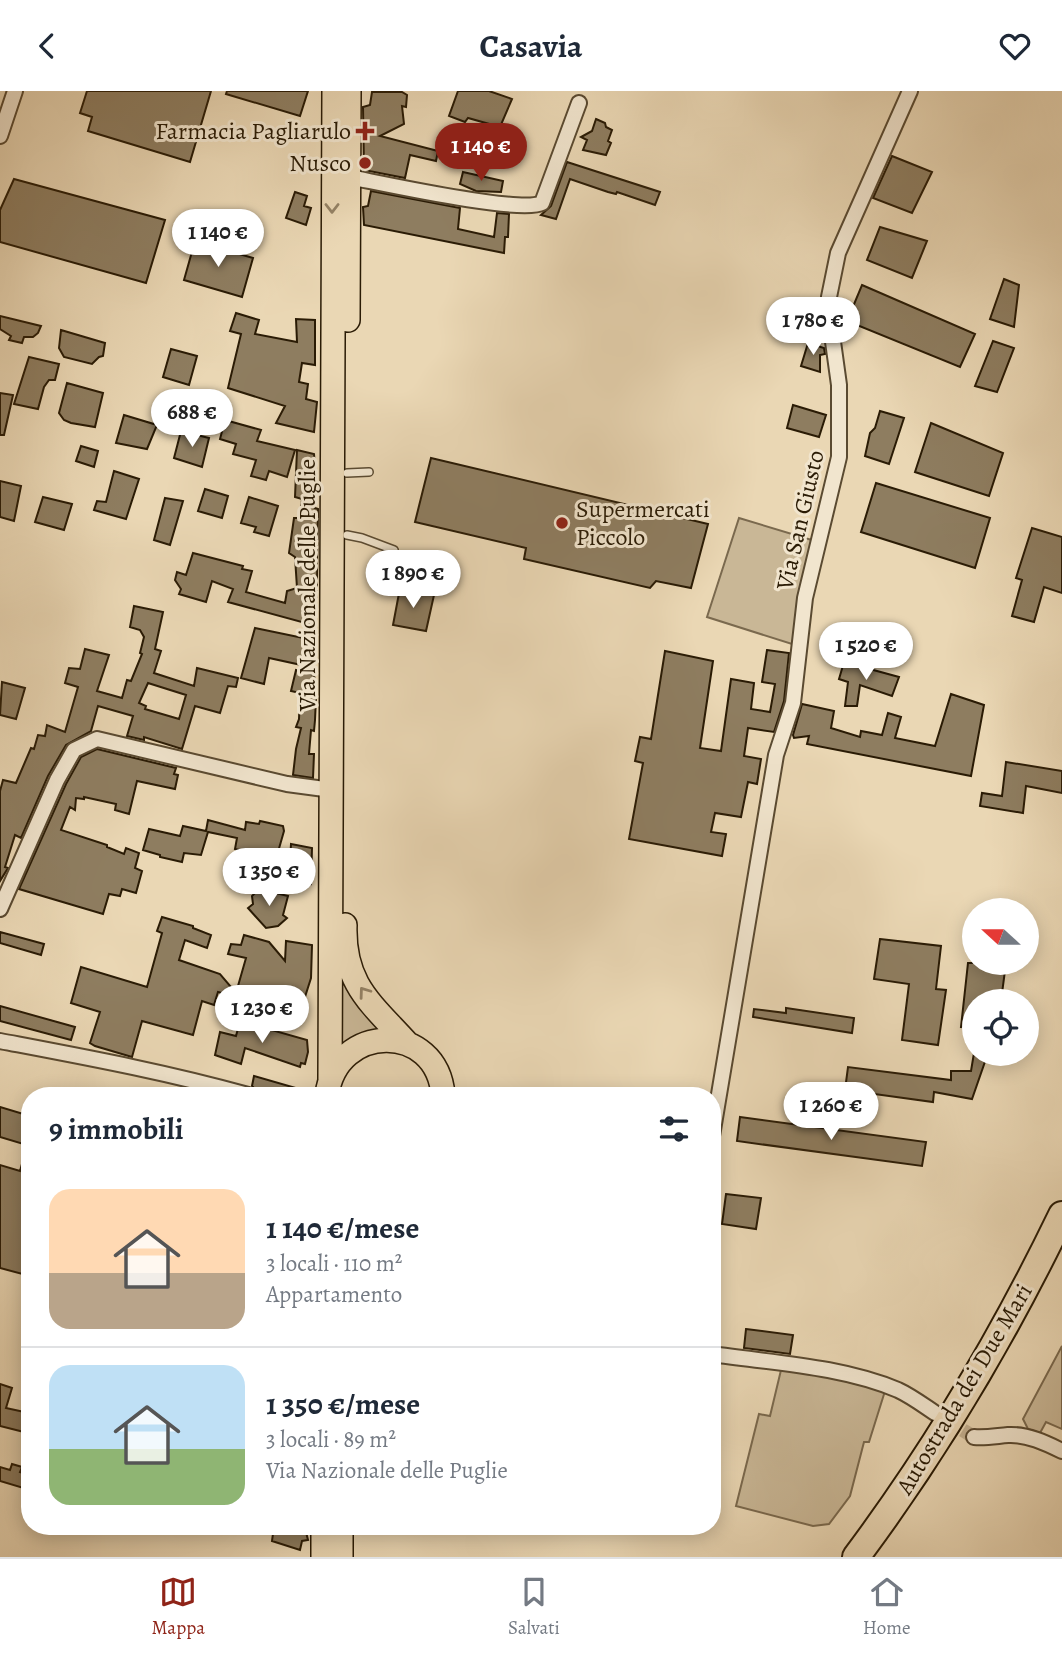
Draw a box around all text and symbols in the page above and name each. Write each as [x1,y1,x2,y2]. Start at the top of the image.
text: Casavia [480,24,582,68]
icon: back [28,27,66,65]
icon: heart [996,27,1034,65]
place label: Farmacia Pagliarulo [156,115,351,147]
marker: Farmacia Pagliarulo [357,123,373,139]
pin: 1 140 € [416,123,546,183]
text: 1 140 € [451,130,511,161]
place label: Nusco [289,147,351,179]
marker: Nusco [357,155,373,171]
one-way arrow [324,203,340,214]
pin: 1 140 € [153,209,283,269]
text: 1 140 € [188,216,248,247]
pin: 1 780 € [748,297,878,357]
text: 1 780 € [782,304,844,335]
pin: 688 € [143,389,241,449]
text: 688 € [167,396,217,427]
street label: Via San Giusto [768,447,832,594]
street label: Via Nazionale delle Puglie [291,459,323,712]
place label: Supermercati Piccolo [576,493,710,553]
marker: Supermercati Piccolo [554,515,570,531]
pin: 1 890 € [348,551,478,610]
text: 1 890 € [382,557,444,588]
pin: 1 520 € [801,623,931,682]
text: 1 520 € [835,629,897,660]
pin: 1 350 € [204,849,334,908]
text: 1 350 € [239,855,299,886]
north arrow [962,898,1040,975]
map controls [962,898,1039,1066]
pin: 1 230 € [197,985,327,1045]
one-way arrow [359,987,372,1000]
button: locate [962,989,1039,1066]
text: 1 230 € [231,992,293,1023]
pin: 1 260 € [766,1083,896,1142]
text: 1 260 € [800,1089,862,1120]
text: 9 immobili [49,1109,183,1149]
icon: filters [655,1110,693,1148]
text: 1 140 €/mese [266,1208,419,1248]
icon: home [105,1217,189,1301]
text: 3 locali · 110 m² [266,1248,402,1279]
street label: Autostrada dei Due Mari [888,1278,1040,1501]
text: Appartamento [266,1279,402,1310]
text: 1 350 €/mese [266,1384,420,1424]
icon: home [105,1393,189,1477]
text: 3 locali · 89 m² [266,1424,396,1455]
text: Via Nazionale delle Puglie [266,1455,508,1486]
tab: Mappa [151,1573,205,1641]
tab: Salvati [508,1573,560,1641]
tab: Home [863,1573,911,1641]

